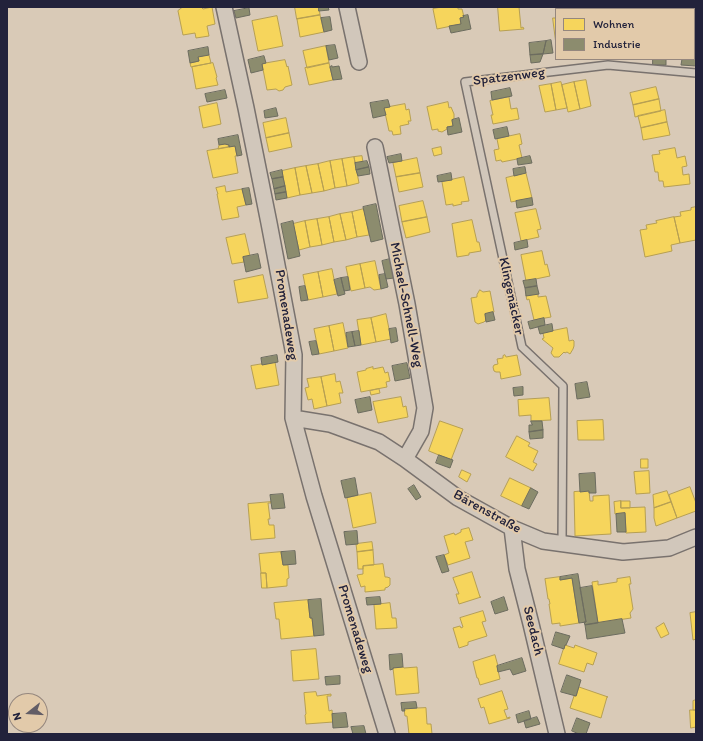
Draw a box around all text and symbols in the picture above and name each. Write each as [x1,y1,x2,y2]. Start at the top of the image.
legend [555,8,695,60]
text: Wohnen [593,17,634,31]
text: Industrie [593,37,641,51]
street label: Spatzenweg [472,64,546,90]
street label: Michael-Schnell-Weg [386,241,426,369]
street label: Klingenäcker [495,256,527,336]
street label: Promenadeweg [271,268,301,362]
street label: Bärenstraße [450,486,524,538]
street label: Promenadeweg [334,583,376,675]
street label: Seedach [519,605,547,657]
north arrow [8,693,48,733]
text: N [10,711,24,722]

